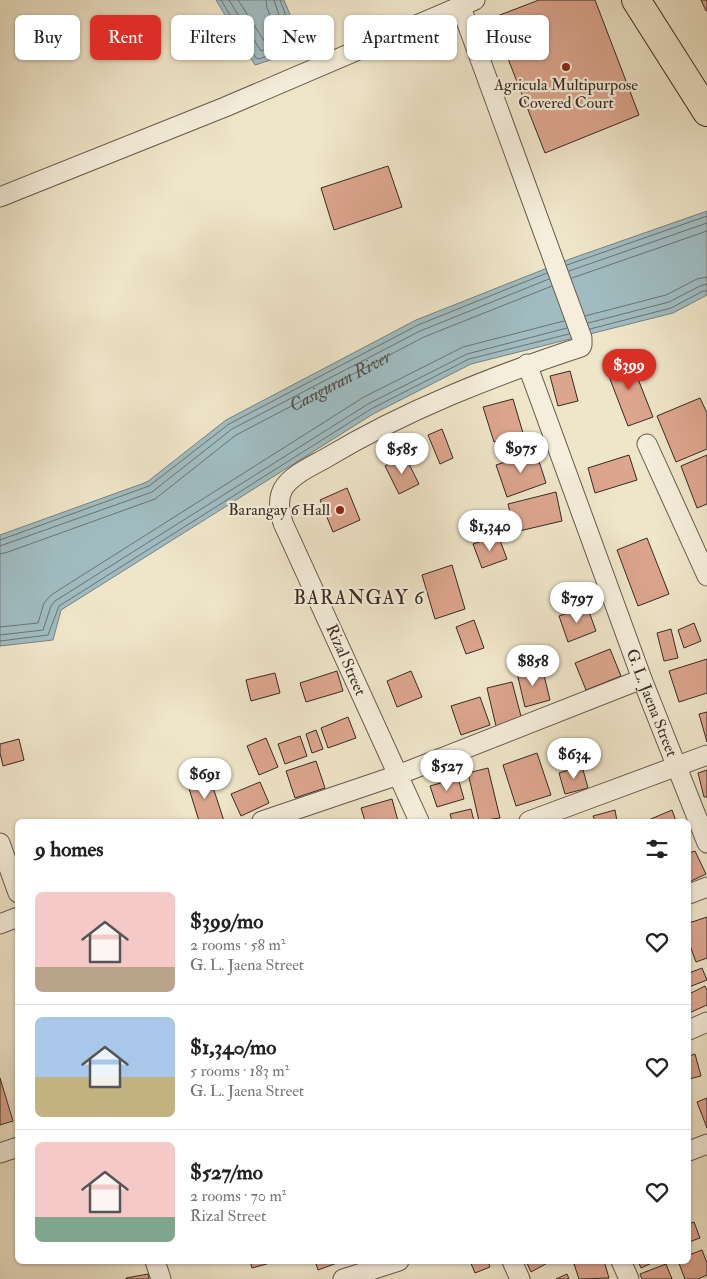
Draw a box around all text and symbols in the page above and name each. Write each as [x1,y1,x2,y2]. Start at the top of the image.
chip: Buy [15,15,80,60]
chip: Rent [90,15,161,60]
chip: Filters [171,15,254,60]
chip: New [264,15,334,60]
chip: Apartment [344,15,457,60]
chip: House [467,15,549,60]
marker: Agricula Multipurpose Covered Court [560,61,572,73]
place label: Agricula Multipurpose Covered Court [493,75,638,113]
water label: Casiguran River [285,344,396,417]
pin: $399 [599,348,659,391]
text: $399 [613,355,645,375]
pin: $585 [372,432,432,475]
pin: $975 [491,432,551,474]
text: $975 [505,438,537,458]
text: $585 [387,439,417,459]
place label: Barangay 6 Hall [228,500,330,520]
marker: Barangay 6 Hall [334,504,346,516]
pin: $1,340 [449,510,531,552]
text: $1,340 [469,516,511,536]
pin: $797 [547,582,607,624]
district label: BARANGAY 6 [293,586,425,610]
text: $797 [561,588,593,608]
street label: Rizal Street [321,621,371,699]
pin: $858 [503,644,563,687]
street label: G. L. Jaena Street [622,646,682,760]
text: $858 [517,651,549,671]
pin: $634 [544,738,604,780]
text: $634 [558,744,590,764]
pin: $527 [417,750,477,792]
text: $527 [431,756,463,776]
pin: $691 [175,758,235,800]
text: $691 [190,764,220,784]
icon: filters [643,835,671,863]
text: 9 homes [35,836,104,863]
text: $399/mo [190,908,263,935]
icon: home [75,912,135,972]
icon: heart [643,928,671,956]
text: 2 rooms · 58 m² [190,935,285,955]
text: G. L. Jaena Street [190,955,304,975]
text: $1,340/mo [190,1034,276,1061]
icon: home [75,1037,135,1097]
icon: heart [643,1053,671,1081]
text: 5 rooms · 183 m² [190,1061,289,1081]
text: G. L. Jaena Street [190,1081,304,1101]
text: $527/mo [190,1159,263,1186]
icon: home [75,1162,135,1222]
icon: heart [643,1178,671,1206]
text: 2 rooms · 70 m² [190,1186,286,1206]
text: Rizal Street [190,1206,266,1226]

